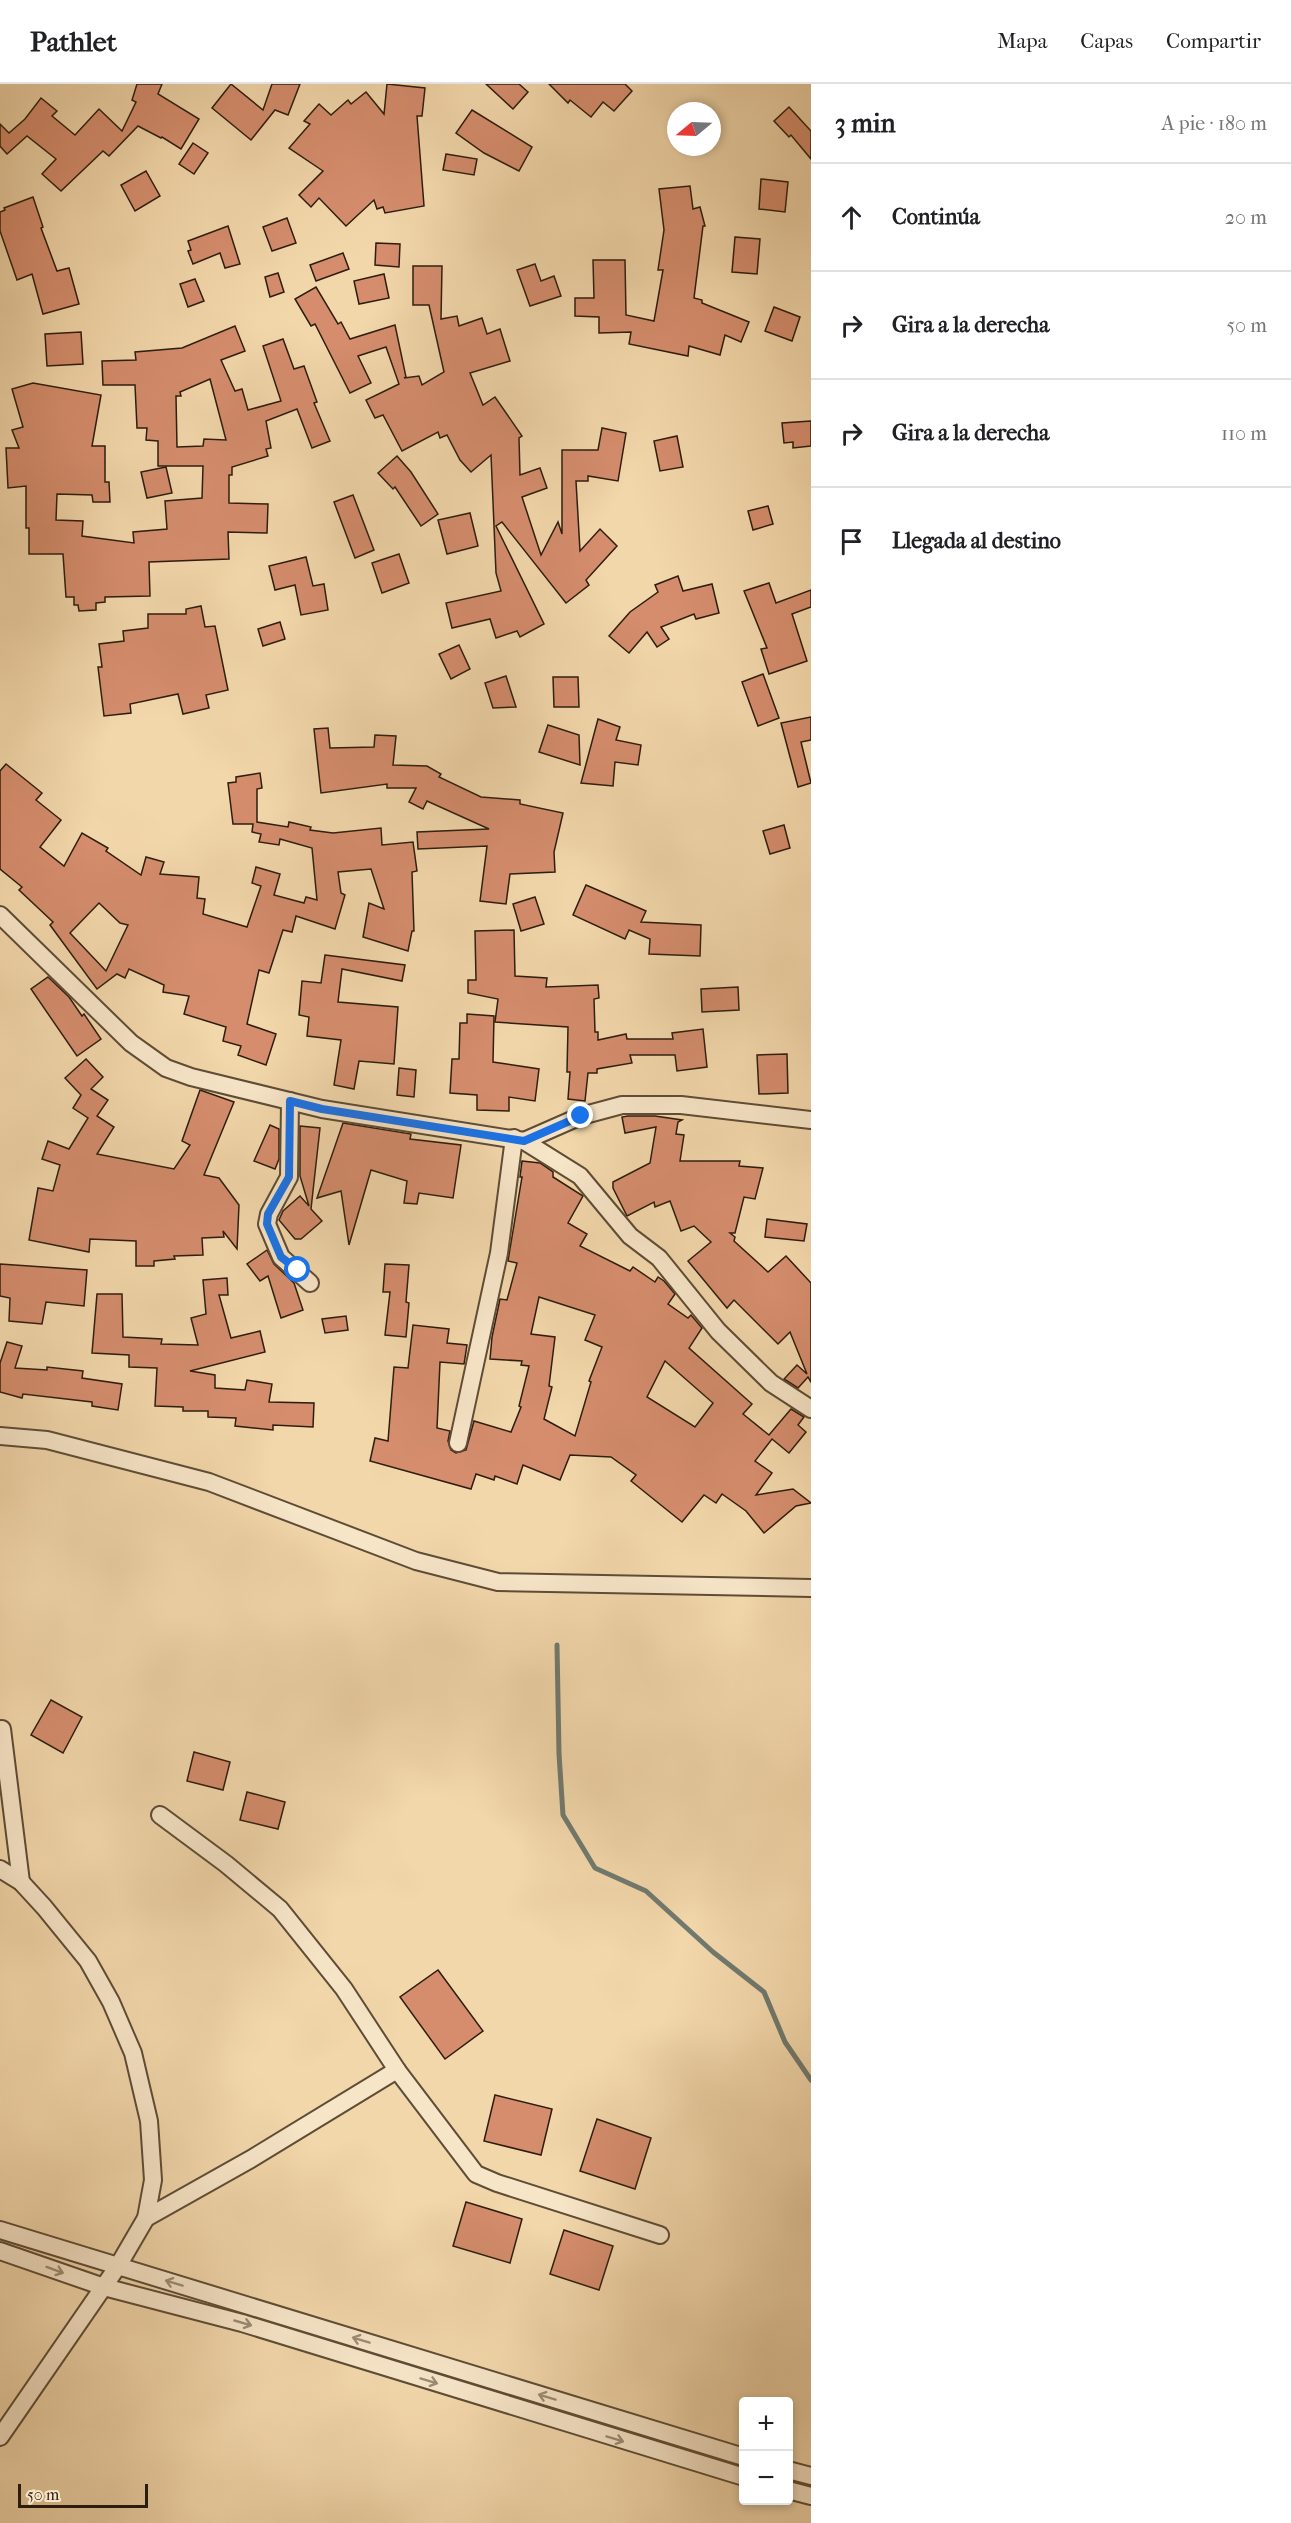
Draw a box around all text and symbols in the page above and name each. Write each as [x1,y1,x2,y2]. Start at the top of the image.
text: Pathlet [30,25,117,58]
text: Mapa [997,29,1047,53]
text: Capas [1080,29,1133,53]
text: Compartir [1166,29,1261,53]
north arrow [667,102,721,156]
text: 3 min [835,108,896,139]
text: A pie · 180 m [1162,112,1267,135]
icon: ahead [835,201,868,234]
text: Continúa [892,204,980,230]
text: 20 m [1225,206,1267,229]
icon: right [835,309,868,342]
text: Gira a la derecha [892,312,1049,338]
text: 50 m [1226,314,1267,337]
icon: right [835,417,868,450]
text: Gira a la derecha [892,420,1049,446]
text: 110 m [1221,422,1267,445]
icon: arrive [835,525,868,558]
text: Llegada al destino [892,528,1061,554]
route end [567,1102,593,1128]
route start [284,1256,310,1282]
one-way arrow [45,2265,64,2276]
one-way arrow [165,2277,184,2288]
one-way arrow [233,2318,252,2329]
one-way arrow [352,2334,371,2345]
one-way arrow [419,2376,438,2387]
one-way arrow [538,2391,557,2402]
map controls [739,2397,793,2505]
button: + [739,2397,793,2451]
one-way arrow [605,2434,624,2445]
button: − [739,2451,793,2505]
scale bar [18,2481,148,2508]
text: 50 m [27,2485,59,2504]

